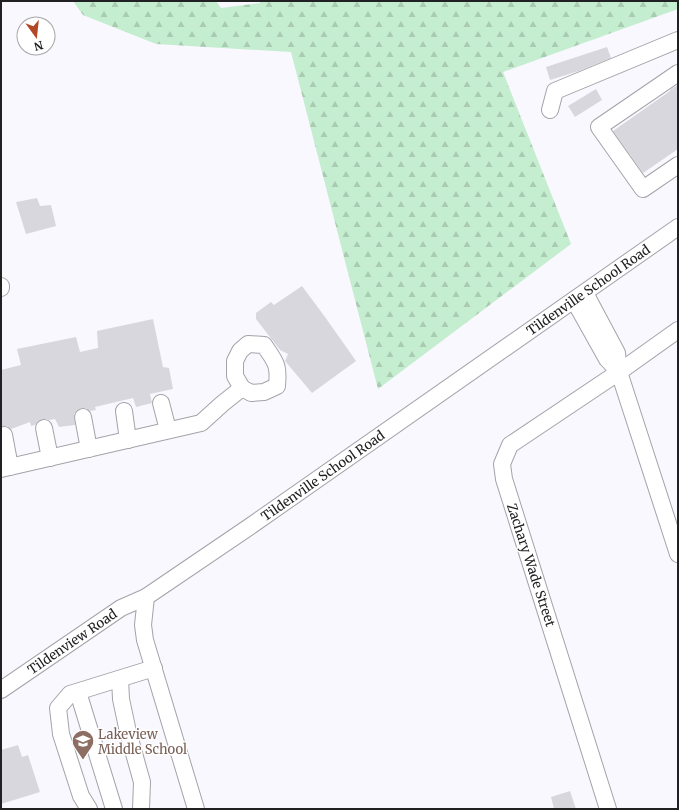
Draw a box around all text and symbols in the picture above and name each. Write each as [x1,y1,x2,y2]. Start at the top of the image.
north arrow [16,16,56,56]
text: N [32,38,45,54]
street label: Tildenville School Road [523,241,653,339]
street label: Tildenville School Road [258,426,388,525]
street label: Zachary Wade Street [503,501,559,629]
street label: Tildenview Road [24,605,120,678]
place label: Lakeview Middle School [98,726,187,758]
school or university icon: Lakeview Middle School [70,728,96,761]

